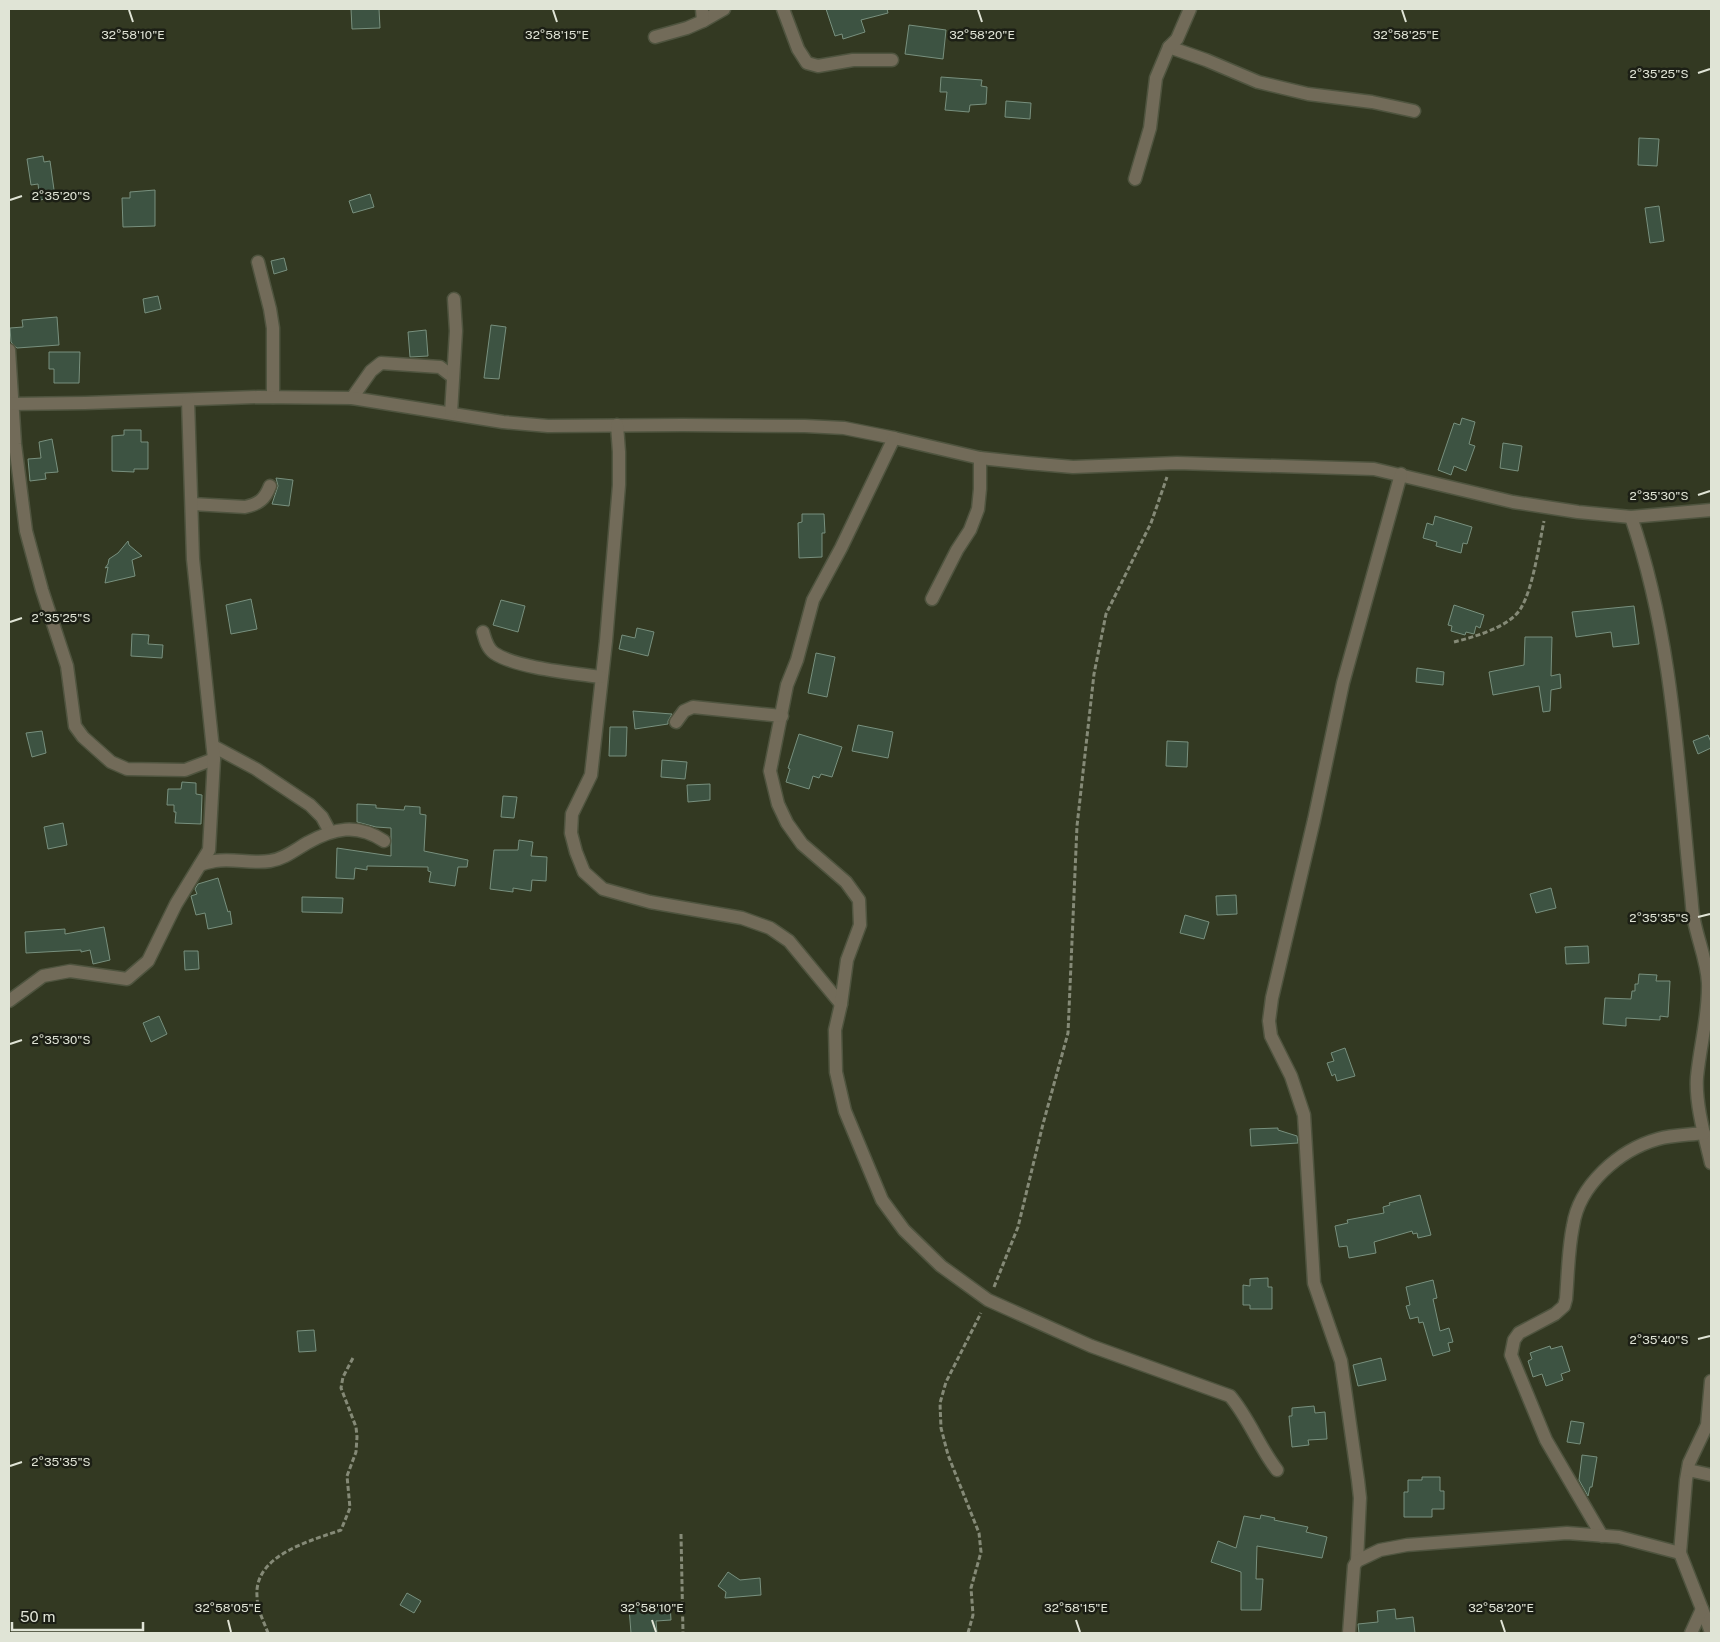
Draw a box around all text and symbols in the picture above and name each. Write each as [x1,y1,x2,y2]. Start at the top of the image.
text: 32°58'10"E [101,28,165,42]
text: 32°58'15"E [525,28,589,42]
text: 32°58'20"E [949,28,1015,42]
text: 32°58'25"E [1373,28,1439,42]
text: 2°35'25"S [1630,67,1688,81]
text: 2°35'20"S [32,189,90,203]
text: 2°35'30"S [1630,489,1688,503]
text: 2°35'25"S [32,611,90,625]
text: 2°35'35"S [1629,911,1689,925]
text: 2°35'30"S [32,1033,90,1047]
text: 2°35'40"S [1630,1333,1688,1347]
text: 2°35'35"S [31,1455,91,1469]
scale bar [12,1600,144,1632]
text: 32°58'05"E [195,1601,261,1615]
text: 32°58'10"E [620,1601,684,1615]
text: 32°58'15"E [1044,1601,1108,1615]
text: 32°58'20"E [1468,1601,1534,1615]
text: 50 m [20,1608,55,1625]

